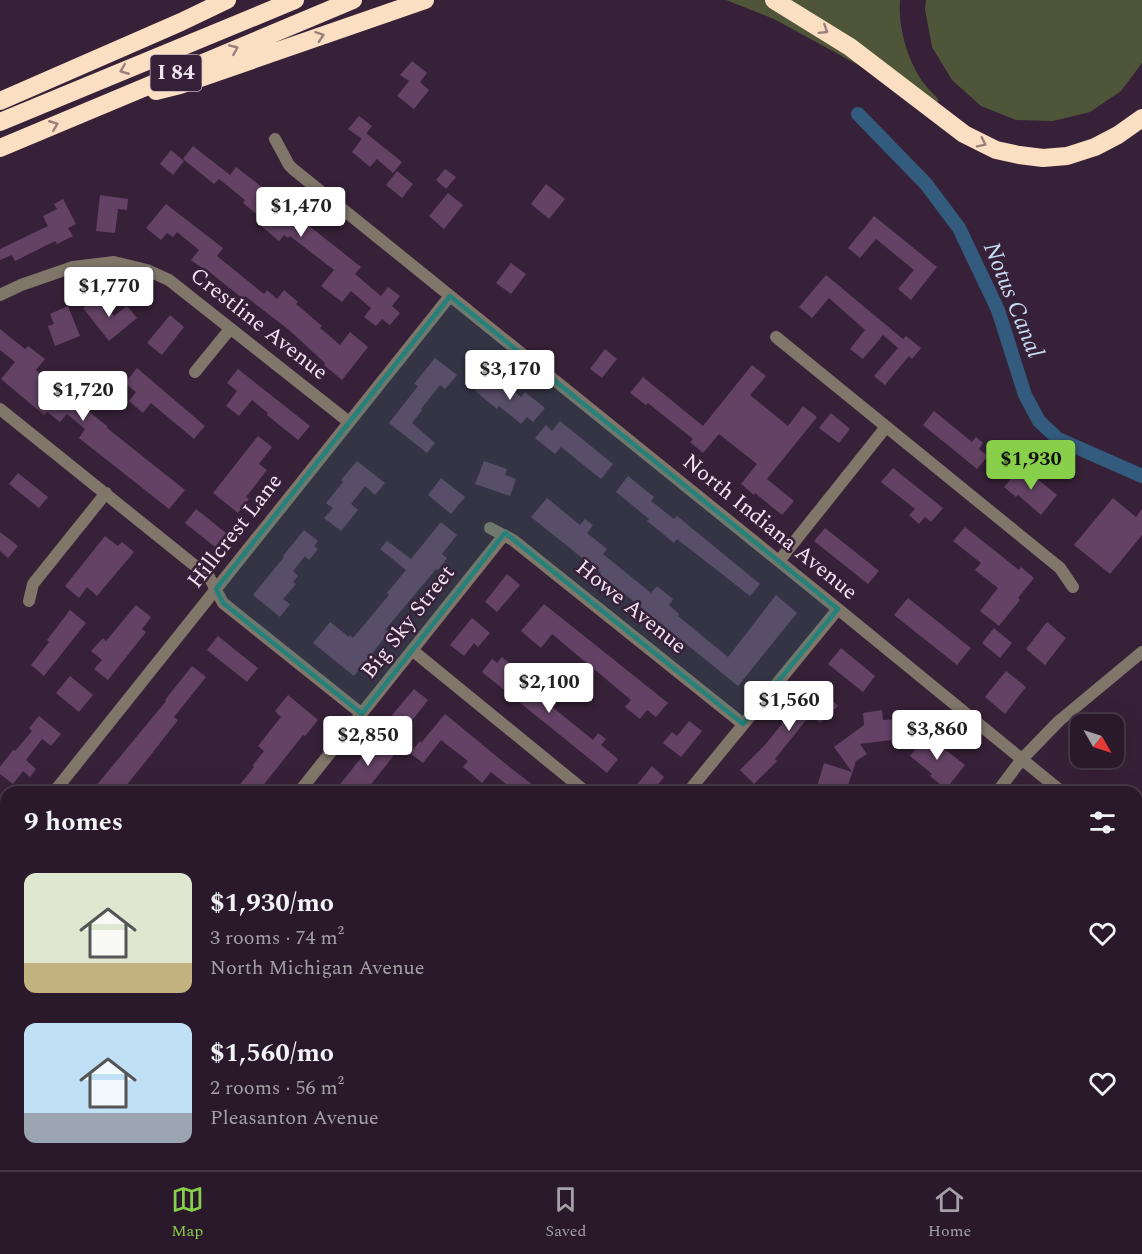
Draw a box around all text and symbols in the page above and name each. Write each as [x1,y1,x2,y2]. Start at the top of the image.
one-way arrow [818,23,828,35]
one-way arrow [314,31,325,44]
one-way arrow [227,44,238,56]
road number: I 84 [150,55,201,91]
one-way arrow [120,63,131,75]
one-way arrow [48,120,59,132]
one-way arrow [976,136,987,147]
pin: $1,470 [252,187,350,238]
text: $1,470 [270,191,332,221]
water label: Notus Canal [973,236,1053,364]
street label: Crestline Avenue [183,259,335,389]
pin: $1,770 [60,267,158,318]
text: $1,770 [78,271,140,301]
pin: $3,170 [461,350,559,401]
text: $3,170 [479,354,541,384]
pin: $1,720 [34,371,132,422]
text: $1,720 [52,375,114,405]
pin: $1,930 [982,440,1080,491]
text: $1,930 [1000,444,1062,474]
street label: North Indiana Avenue [675,446,865,608]
street label: Hillcrest Lane [179,466,291,596]
street label: Howe Avenue [568,552,694,662]
street label: Big Sky Street [353,558,463,686]
pin: $2,100 [500,663,598,714]
text: $2,100 [518,667,580,697]
pin: $1,560 [740,681,838,732]
text: $1,560 [758,685,820,715]
pin: $3,860 [888,710,986,761]
text: $3,860 [906,714,968,744]
north arrow [1070,714,1124,768]
map controls [1070,714,1124,768]
pin: $2,850 [319,716,417,767]
text: $2,850 [337,720,399,750]
text: 9 homes [24,802,123,842]
icon: filters [1086,806,1119,839]
text: $1,930/mo [210,883,334,923]
icon: home [72,897,144,969]
icon: heart [1086,917,1119,950]
text: 3 rooms · 74 m² [210,923,344,953]
text: North Michigan Avenue [210,953,424,983]
text: $1,560/mo [210,1033,334,1073]
icon: home [72,1047,144,1119]
icon: heart [1086,1067,1119,1100]
text: 2 rooms · 56 m² [210,1073,344,1103]
text: Pleasanton Avenue [210,1103,379,1133]
tab: Map [171,1183,204,1243]
tab: Saved [545,1183,586,1243]
tab: Home [928,1183,971,1243]

